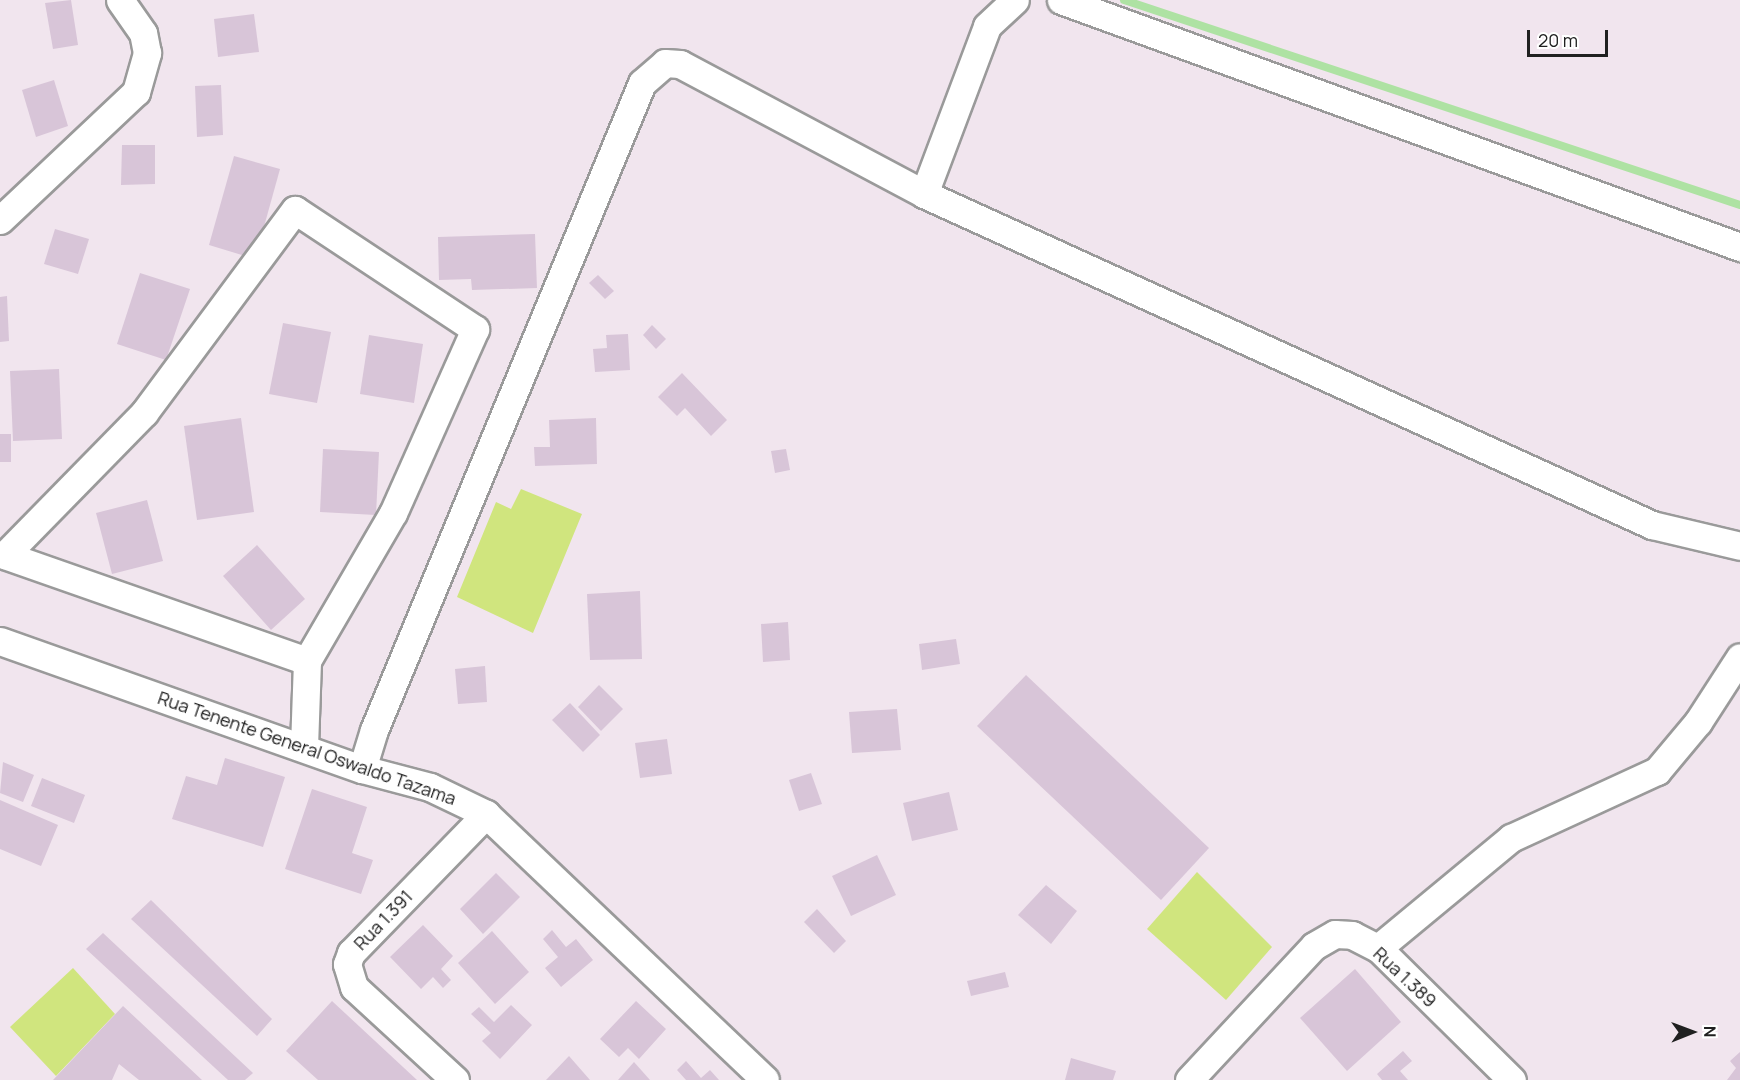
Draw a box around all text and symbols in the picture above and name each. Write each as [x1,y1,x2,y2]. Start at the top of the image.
scale bar [1530,18,1611,56]
text: 20 m [1538,28,1578,52]
street label: Rua Tenente General Oswaldo Tazama [155,687,459,809]
street label: Rua 1.391 [349,886,417,954]
street label: Rua 1.389 [1369,942,1441,1012]
north arrow [1662,1002,1722,1062]
text: N [1699,1026,1721,1038]

